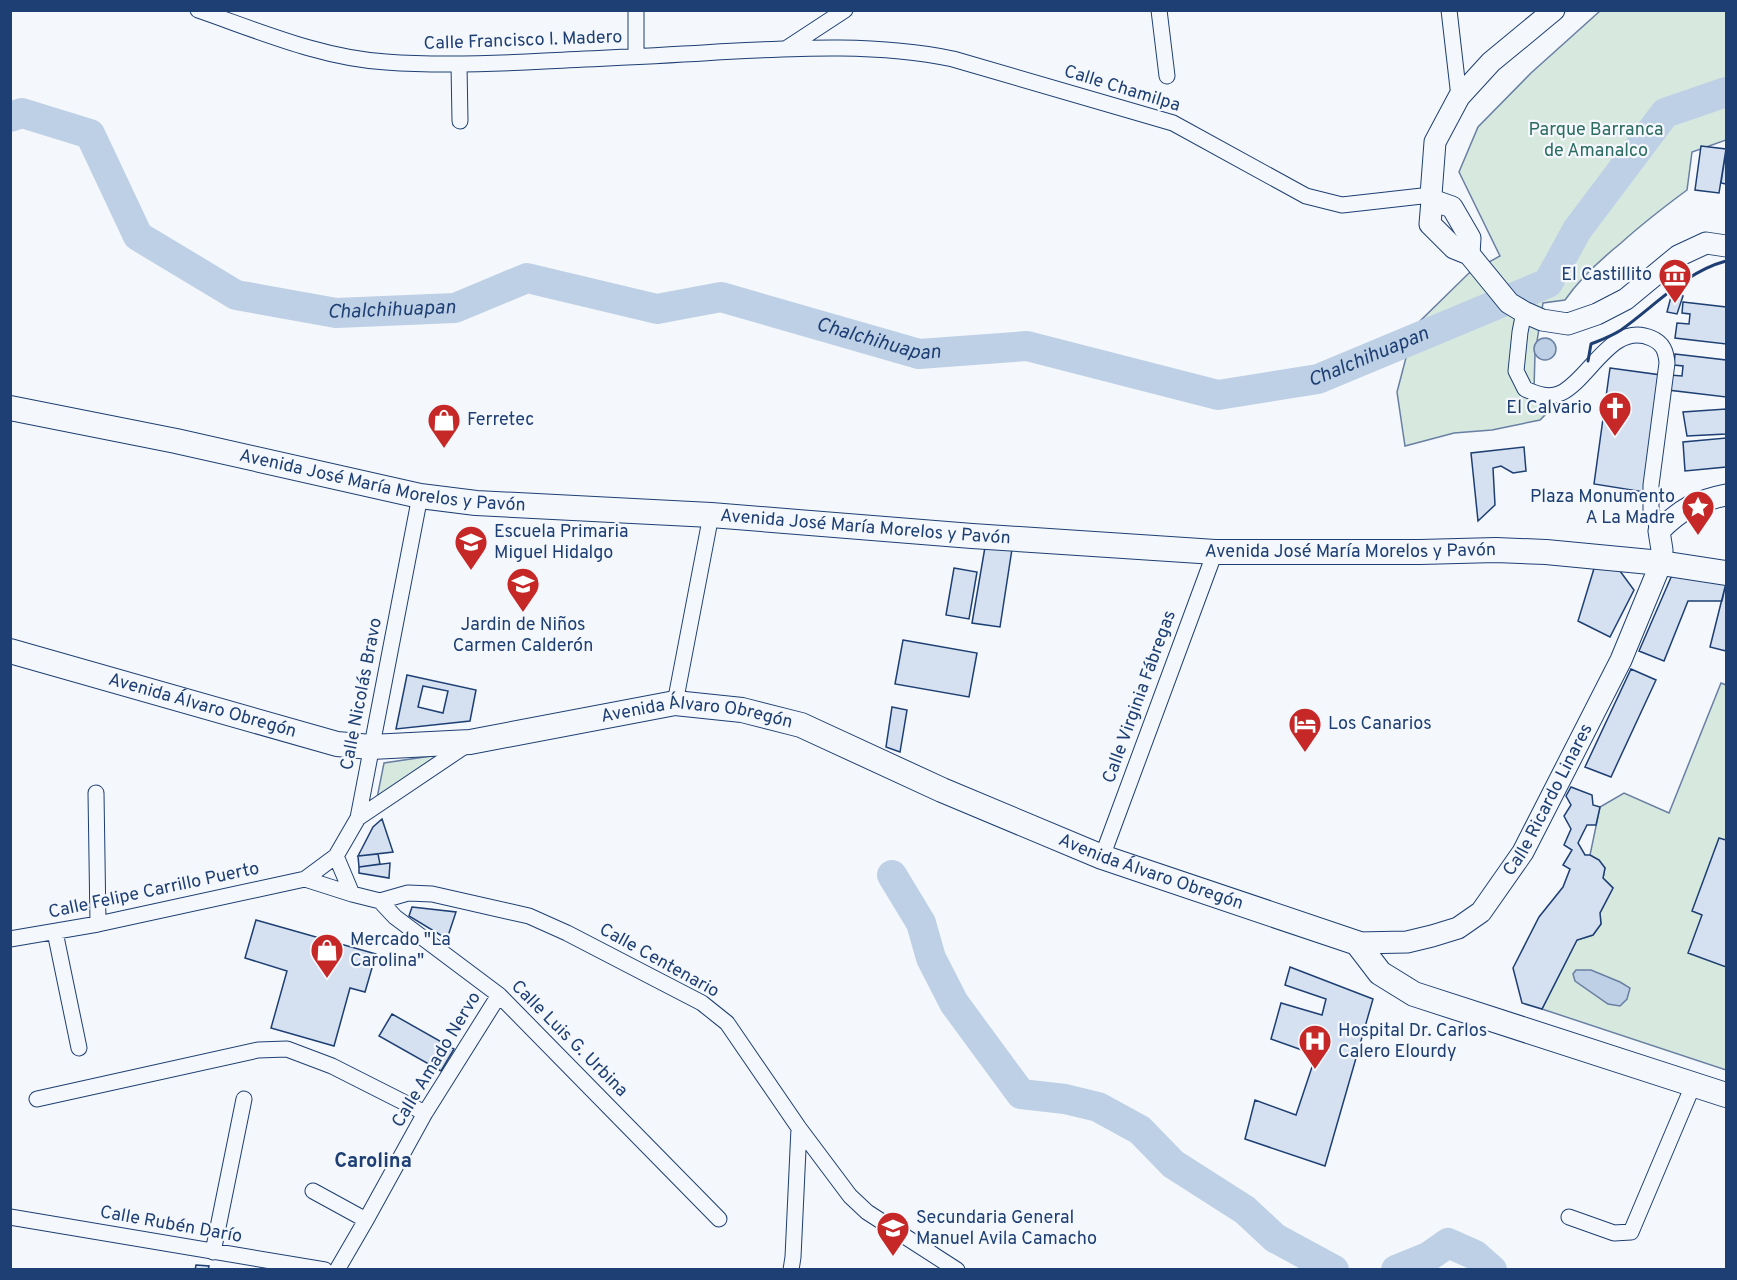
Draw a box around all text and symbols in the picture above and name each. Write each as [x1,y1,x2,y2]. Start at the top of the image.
street label: Calle Francisco I. Madero [423,26,623,56]
street label: Calle Chamilpa [1061,60,1183,118]
park label: Parque Barranca de Amanalco [1529,119,1663,163]
museum icon: El Castillito [1657,257,1693,304]
place label: El Castillito [1561,264,1652,287]
water label: Chalchihuapan [325,295,456,327]
water label: Chalchihuapan [813,312,942,367]
water label: Chalchihuapan [1307,321,1433,393]
church icon: El Calvario [1597,390,1633,437]
place label: El Calvario [1506,397,1592,420]
shop icon: Ferretec [426,402,462,449]
place label: Ferretec [467,409,534,432]
street label: Avenida José María Morelos y Pavón [237,444,526,517]
place label: Plaza Monumento A La Madre [1530,486,1675,530]
place icon: Plaza Monumento A La Madre [1680,489,1716,536]
street label: Avenida José María Morelos y Pavón [719,504,1011,550]
place label: Escuela Primaria Miguel Hidalgo [494,521,629,565]
school or university icon: Escuela Primaria Miguel Hidalgo [453,524,489,571]
street label: Avenida José María Morelos y Pavón [1204,539,1496,564]
school or university icon: Jardin de Niños Carmen Calderón [505,566,541,613]
street label: Calle Virginia Fábregas [1098,607,1182,787]
place label: Jardin de Niños Carmen Calderón [453,614,593,658]
street label: Calle Nicolás Bravo [336,616,388,772]
street label: Avenida Álvaro Obregón [106,668,299,743]
street label: Avenida Álvaro Obregón [599,689,795,734]
hotel icon: Los Canarios [1287,706,1323,753]
place label: Los Canarios [1328,713,1432,736]
street label: Calle Ricardo Linares [1498,720,1598,881]
street label: Avenida Álvaro Obregón [1055,829,1246,915]
street label: Calle Felipe Carrillo Puerto [47,857,261,925]
street label: Calle Centenario [595,918,723,1004]
place label: Mercado "La Carolina" [350,929,451,973]
shop icon: Mercado "La Carolina" [309,932,345,979]
street label: Calle Luis G. Urbina [506,976,632,1102]
street label: Calle Amado Nervo [387,988,487,1132]
place label: Hospital Dr. Carlos Calero Elourdy [1338,1020,1487,1064]
hospital icon: Hospital Dr. Carlos Calero Elourdy [1297,1023,1333,1070]
district label: Carolina [334,1149,412,1175]
street label: Calle Rubén Darío [98,1201,244,1249]
place label: Secundaria General Manuel Avila Camacho [916,1207,1097,1251]
school or university icon: Secundaria General Manuel Avila Camacho [875,1210,911,1257]

